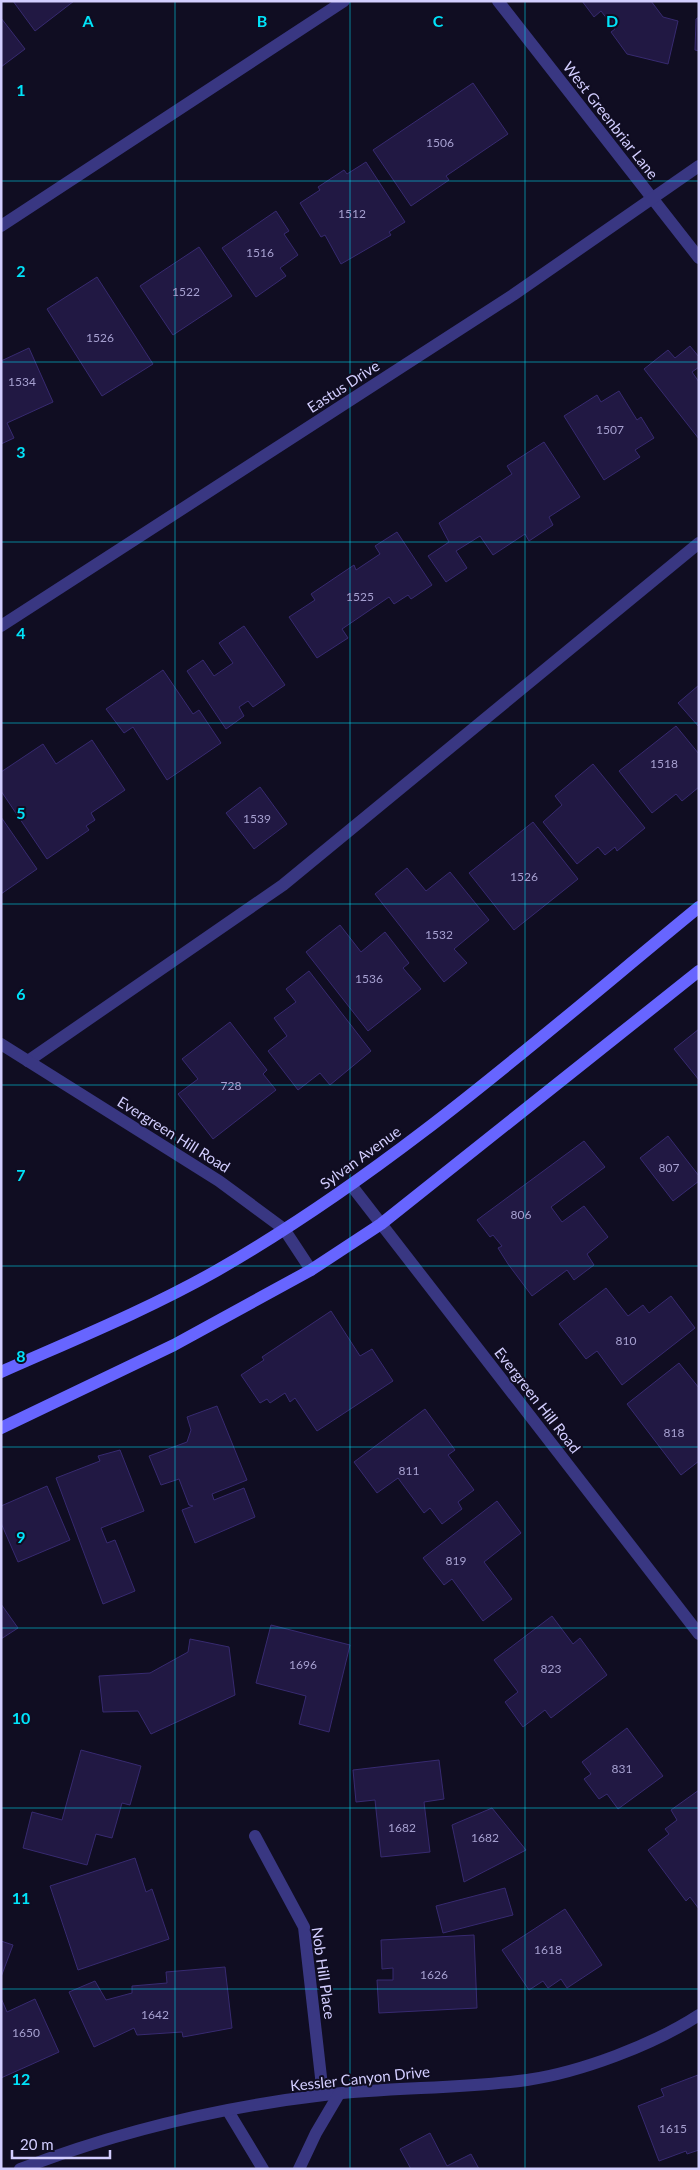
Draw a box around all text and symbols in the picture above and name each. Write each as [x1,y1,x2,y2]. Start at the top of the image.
text: A [81,11,94,30]
text: B [257,11,267,30]
text: C [433,11,444,30]
text: D [606,11,618,30]
street label: West Greenbriar Lane [560,58,662,182]
text: 1 [16,80,26,99]
house number: 1506 [426,135,454,150]
house number: 1512 [338,206,366,221]
house number: 1516 [246,245,274,260]
text: 2 [16,261,26,280]
house number: 1522 [172,284,200,299]
house number: 1526 [86,330,114,345]
street label: Eastus Drive [304,356,383,416]
house number: 1534 [8,374,36,389]
house number: 1507 [596,422,624,437]
text: 3 [16,442,26,461]
house number: 1525 [346,589,374,604]
text: 4 [16,623,26,642]
house number: 1518 [650,756,678,771]
text: 5 [16,803,26,822]
house number: 1539 [243,811,271,826]
house number: 1526 [510,869,538,884]
house number: 1532 [425,927,453,942]
house number: 1536 [355,971,383,986]
text: 6 [16,984,26,1003]
house number: 728 [221,1078,241,1093]
street label: Evergreen Hill Road [114,1092,234,1176]
street label: Sylvan Avenue [316,1122,404,1192]
house number: 807 [659,1160,679,1175]
text: 7 [16,1165,26,1184]
house number: 806 [511,1207,531,1222]
house number: 810 [616,1333,636,1348]
street label: Evergreen Hill Road [491,1344,585,1456]
text: 8 [16,1346,26,1365]
house number: 818 [664,1425,684,1440]
house number: 811 [399,1463,419,1478]
text: 9 [16,1527,26,1546]
house number: 819 [446,1553,466,1568]
house number: 1696 [289,1657,317,1672]
house number: 823 [541,1661,561,1676]
text: 10 [12,1708,30,1727]
house number: 831 [612,1761,632,1776]
house number: 1682 [388,1820,416,1835]
house number: 1682 [471,1830,499,1845]
text: 11 [12,1888,30,1907]
street label: Nob Hill Place [309,1926,339,2020]
house number: 1618 [534,1942,562,1957]
house number: 1626 [420,1967,448,1982]
house number: 1642 [141,2007,169,2022]
house number: 1650 [12,2025,40,2040]
street label: Kessler Canyon Drive [289,2062,431,2094]
text: 12 [12,2069,30,2088]
house number: 1615 [659,2121,687,2136]
scale bar [12,2128,110,2160]
text: 20 m [20,2135,54,2153]

